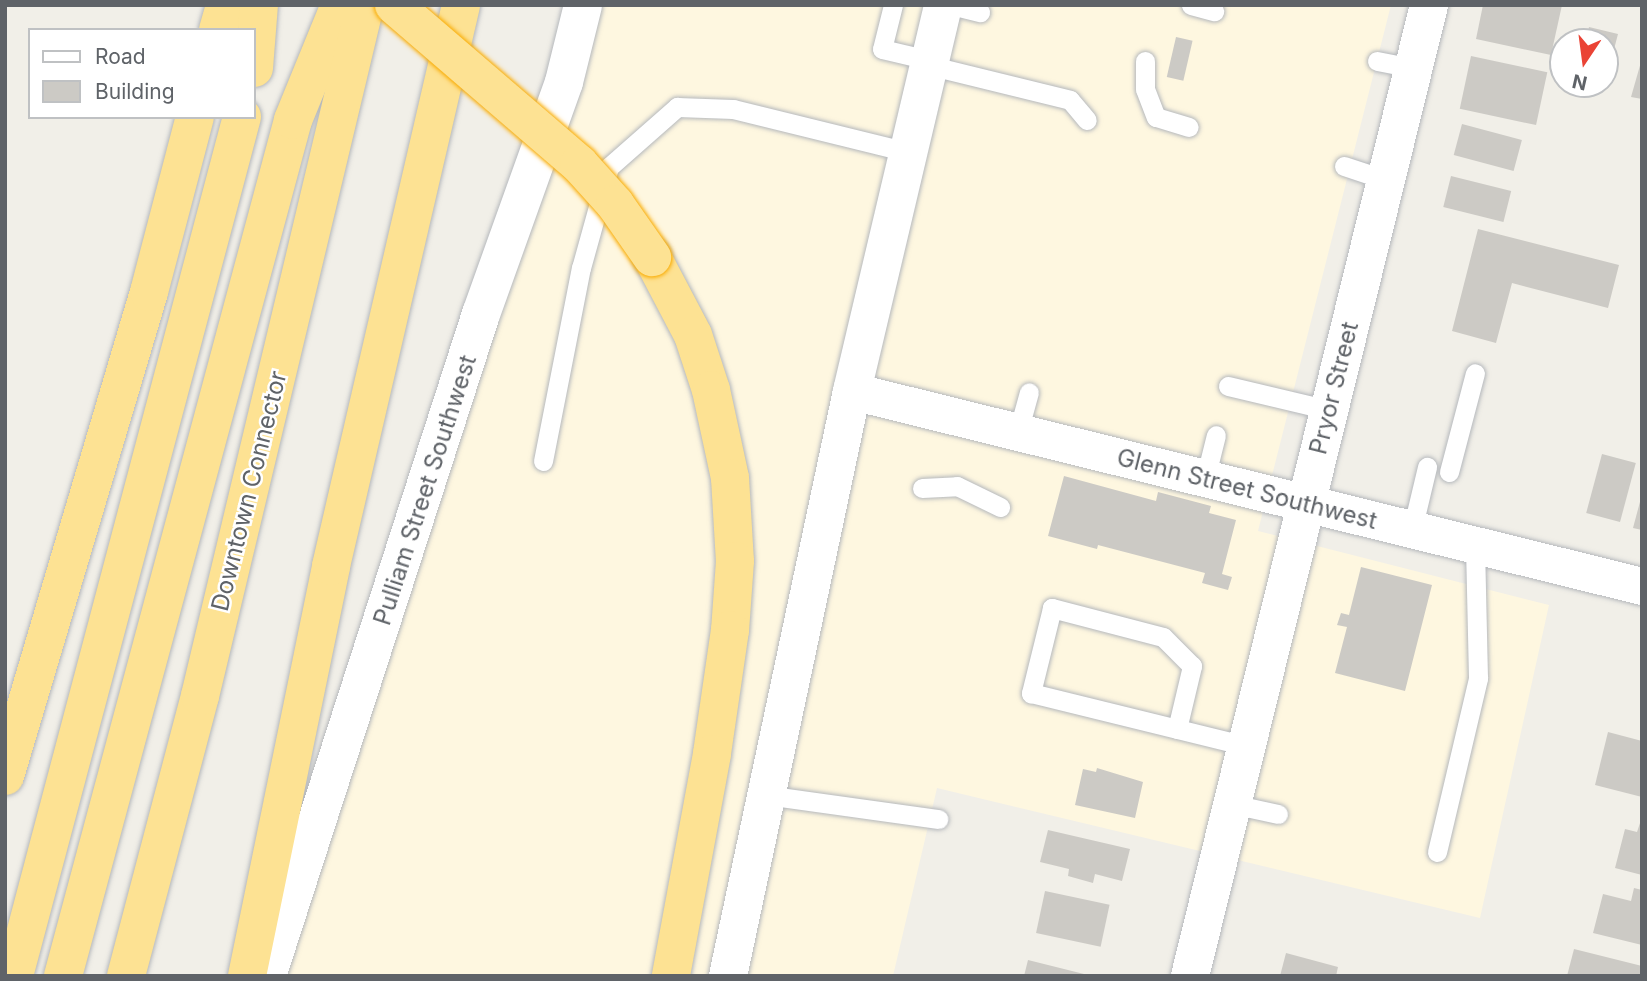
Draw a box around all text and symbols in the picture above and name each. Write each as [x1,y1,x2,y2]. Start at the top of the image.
legend [28,28,256,119]
north arrow [1549,28,1619,98]
text: Road [95,44,146,69]
text: N [1570,69,1589,95]
text: Building [95,79,175,104]
street label: Pryor Street [1304,319,1364,457]
street label: Pulliam Street Southwest [368,351,482,629]
street label: Downtown Connector [205,368,293,614]
street label: Glenn Street Southwest [1114,443,1380,535]

